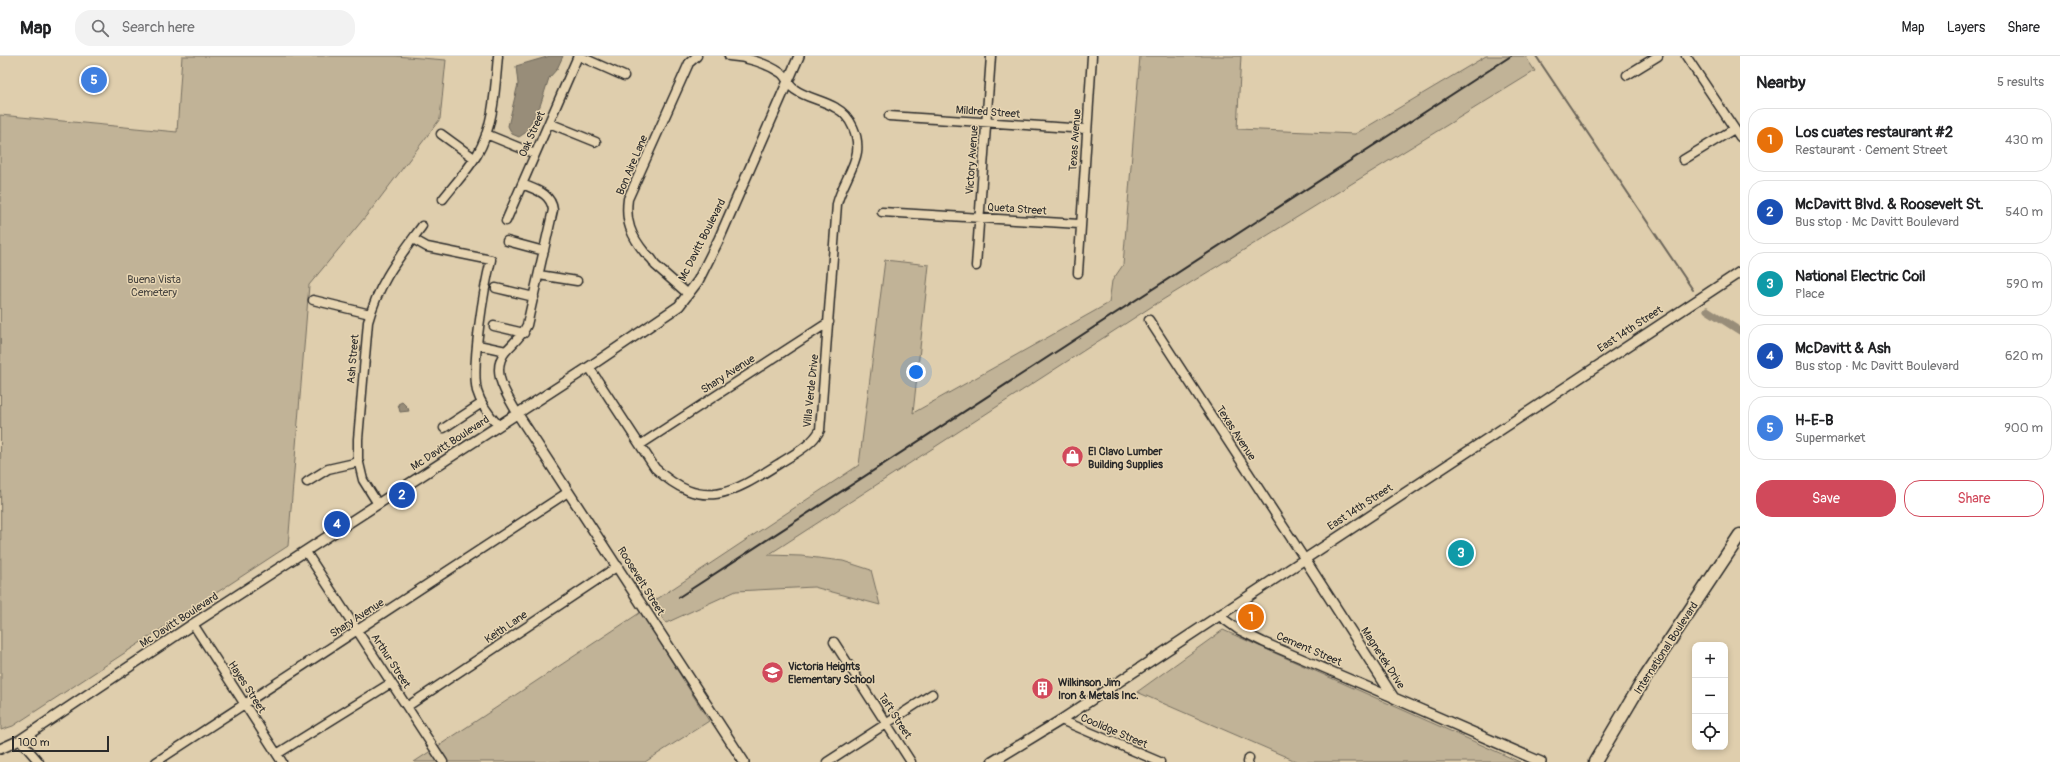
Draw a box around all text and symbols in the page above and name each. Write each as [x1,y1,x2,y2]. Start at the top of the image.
search box [75,10,355,46]
text: Map [20,16,51,40]
icon: search [89,17,111,39]
text: Search here [121,18,195,37]
text: Map [1902,19,1925,36]
text: Layers [1947,19,1985,36]
text: Share [2007,19,2040,36]
pin: 5 [81,65,107,95]
text: Nearby [1756,72,1805,93]
text: 5 results [1997,74,2044,90]
street label: Mildred Street [955,103,1021,121]
street label: Oak Street [516,108,548,159]
street label: Texas Avenue [1066,108,1084,172]
text: Los cuates restaurant #2 [1795,123,1953,142]
street label: Victory Avenue [963,124,981,195]
text: 1 [1767,132,1773,148]
text: 430 m [2005,132,2043,148]
street label: Bon Aire Lane [614,133,651,197]
text: Restaurant · Cement Street [1795,142,1947,158]
text: McDavitt Blvd. & Roosevelt St. [1795,195,1984,214]
street label: Mc Davitt Boulevard [676,197,728,283]
street label: Queta Street [987,200,1048,218]
text: 2 [1766,204,1774,220]
text: 540 m [2005,204,2043,220]
text: Bus stop · Mc Davitt Boulevard [1795,214,1959,230]
text: National Electric Coil [1795,267,1925,286]
park label: Buena Vista Cemetery [127,273,181,299]
text: 3 [1766,276,1774,292]
text: 590 m [2006,276,2043,292]
text: Place [1795,286,1824,302]
street label: East 14th Street [1595,303,1665,355]
street label: Ash Street [344,333,362,384]
text: McDavitt & Ash [1795,339,1891,358]
text: 4 [1766,348,1774,364]
text: 620 m [2005,348,2043,364]
street label: Shary Avenue [699,351,758,396]
street label: Villa Verde Drive [801,353,821,428]
text: Bus stop · Mc Davitt Boulevard [1795,358,1959,374]
your location [906,362,926,382]
street label: Texas Avenue [1213,403,1259,463]
text: H-E-B [1795,411,1834,430]
street label: Mc Davitt Boulevard [408,413,492,473]
text: 5 [1766,420,1774,436]
text: 900 m [2004,420,2043,436]
text: Supermarket [1795,430,1866,446]
shop icon: El Clavo Lumber Building Supplies [1060,444,1086,470]
place label: El Clavo Lumber Building Supplies [1088,445,1163,471]
pin: 2 [389,480,415,510]
button: Save [1756,480,1896,517]
button: Share [1904,480,2044,517]
street label: East 14th Street [1325,481,1395,533]
pin: 4 [324,509,350,539]
pin: 3 [1448,538,1474,568]
street label: Roosevelt Street [615,544,668,618]
street label: Mc Davitt Boulevard [137,590,221,650]
street label: Shary Avenue [328,595,387,640]
street label: International Boulevard [1631,599,1701,697]
pin: 1 [1238,602,1264,632]
street label: Keith Lane [482,608,530,646]
street label: Magnetek Drive [1358,625,1408,692]
street label: Cement Street [1274,629,1344,669]
street label: Arthur Street [369,631,414,691]
map controls [1692,642,1728,750]
button: + [1692,642,1728,678]
street label: Hayes Street [225,659,269,716]
school or university icon: Victoria Heights Elementary School [760,659,786,685]
place label: Victoria Heights Elementary School [788,660,875,686]
building icon: Wilkinson Jim Iron & Metals Inc. [1030,675,1056,701]
place label: Wilkinson Jim Iron & Metals Inc. [1058,676,1139,702]
button: − [1692,678,1728,714]
street label: Taft Street [875,691,915,742]
street label: Coolidge Street [1078,711,1150,751]
button: locate [1692,714,1728,750]
scale bar [12,734,109,753]
text: 100 m [18,736,49,749]

